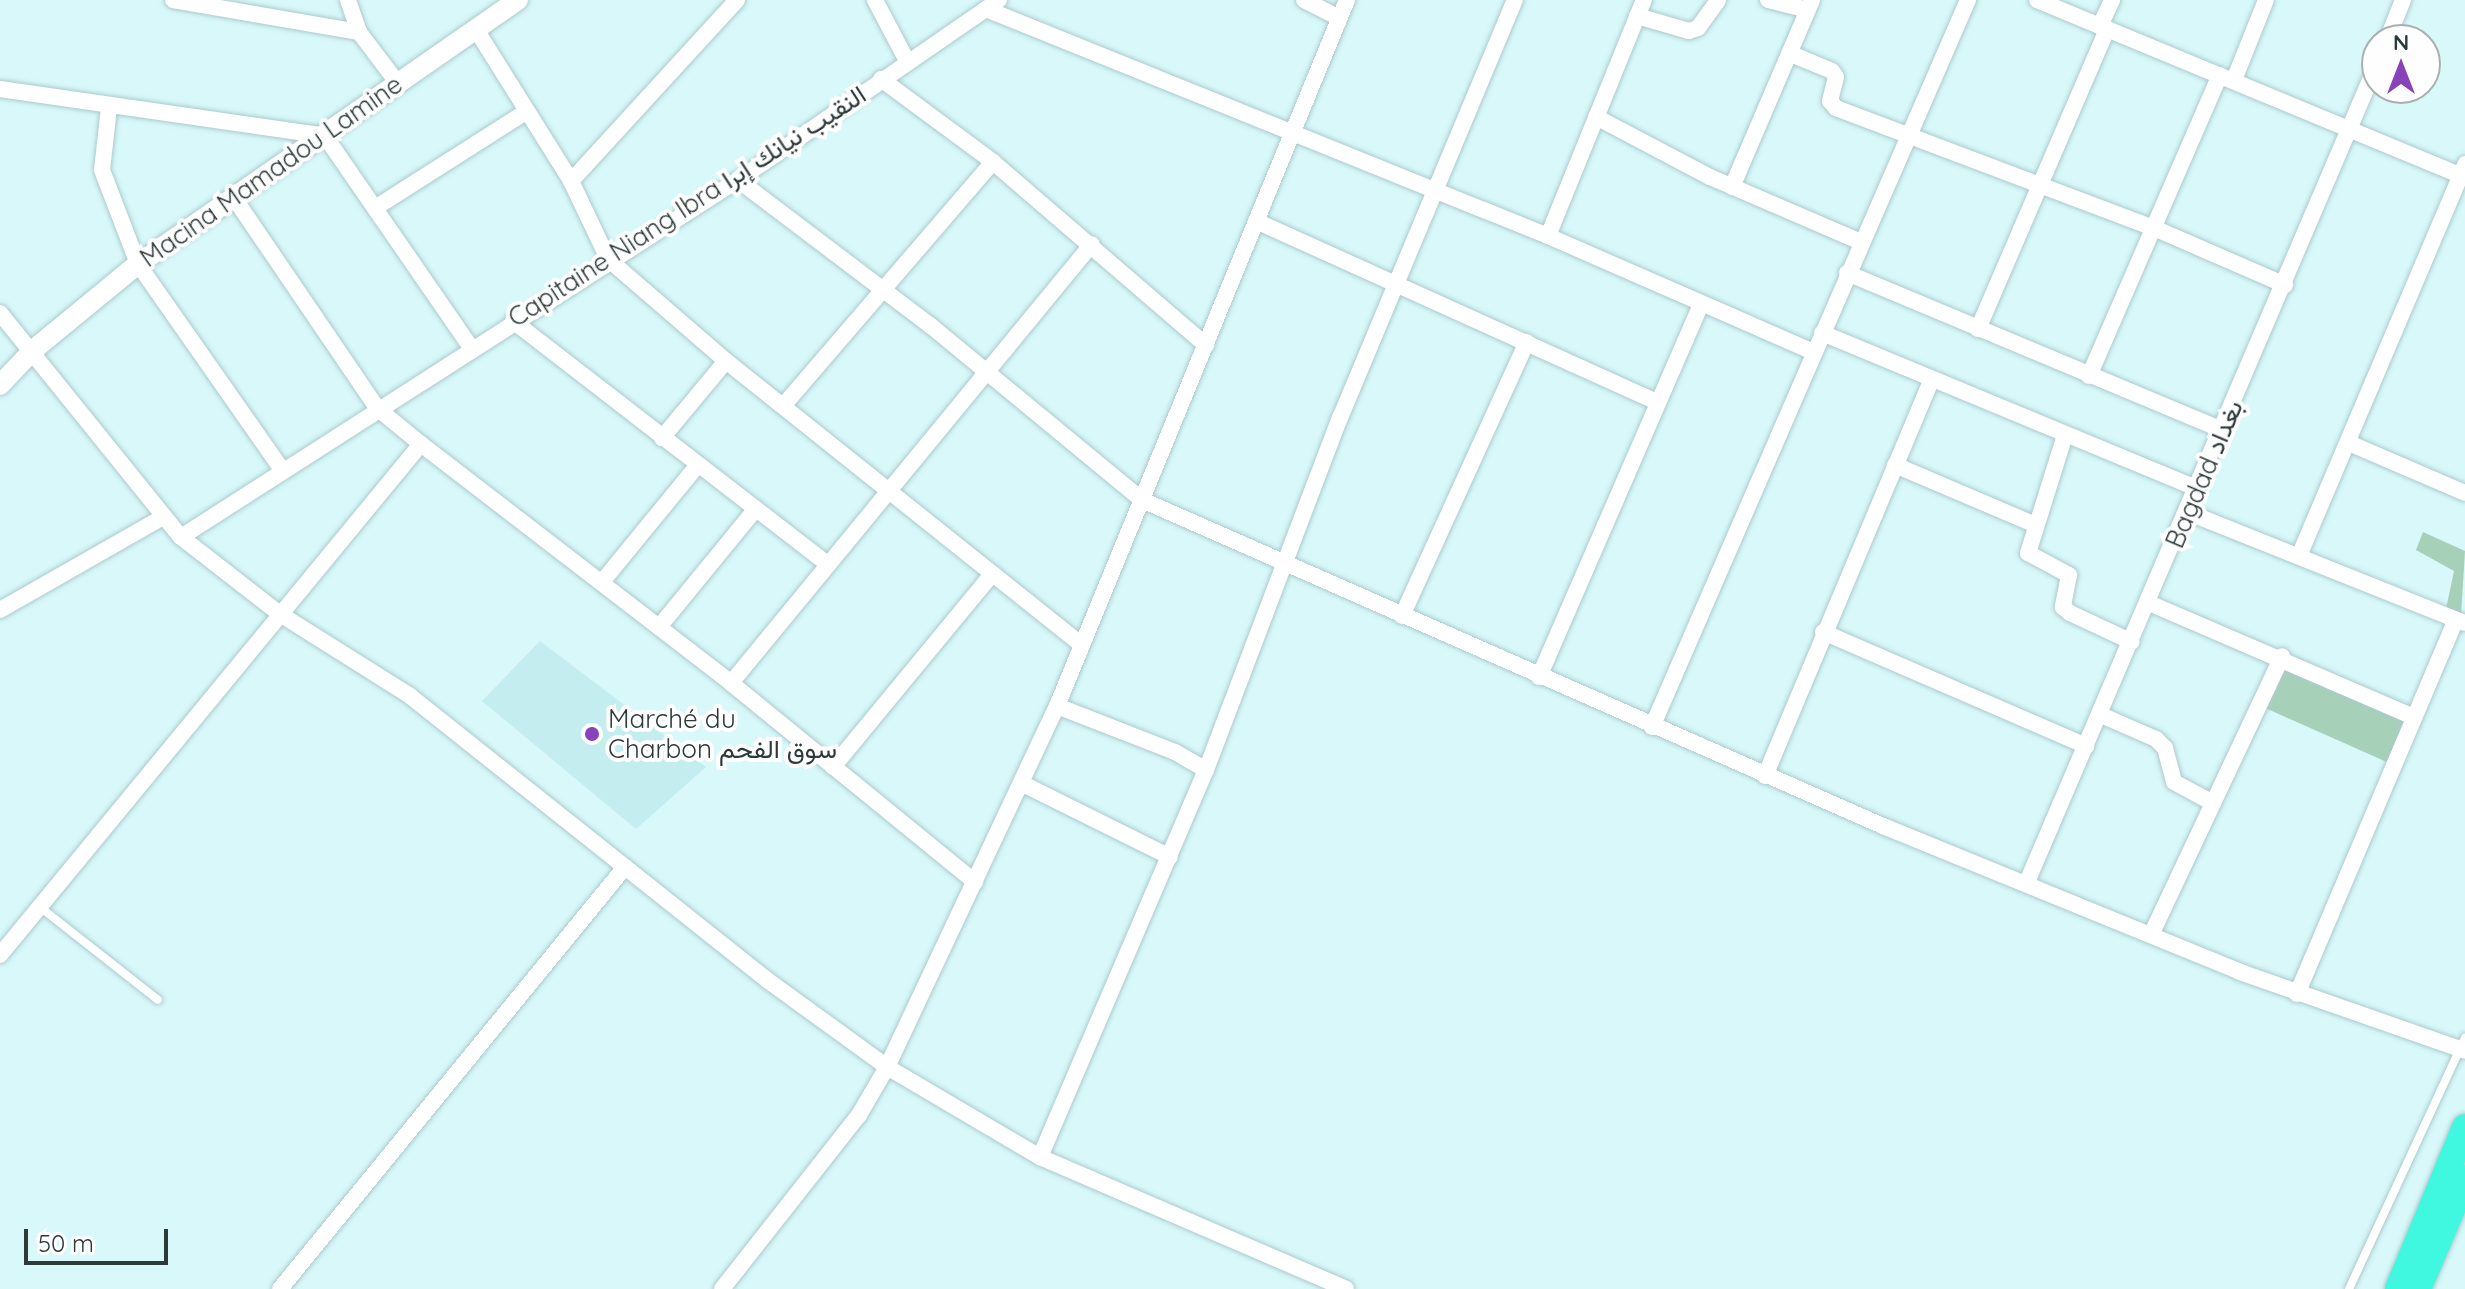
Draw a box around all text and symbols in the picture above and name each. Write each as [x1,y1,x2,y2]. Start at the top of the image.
north arrow [2361,24,2441,104]
text: N [2393,28,2409,56]
street label: Macina Mamadou Lamine [134,69,408,273]
street label: Capitaine Niang Ibra النقيب نيانك إبرا [502,79,872,333]
street label: Bagdad بغداد [2159,395,2249,553]
place label: Marché du Charbon سوق الفحم [608,703,837,764]
marker: Marché du Charbon سوق الفحم [583,725,601,743]
scale bar [28,1213,172,1263]
text: 50 m [38,1228,94,1258]

